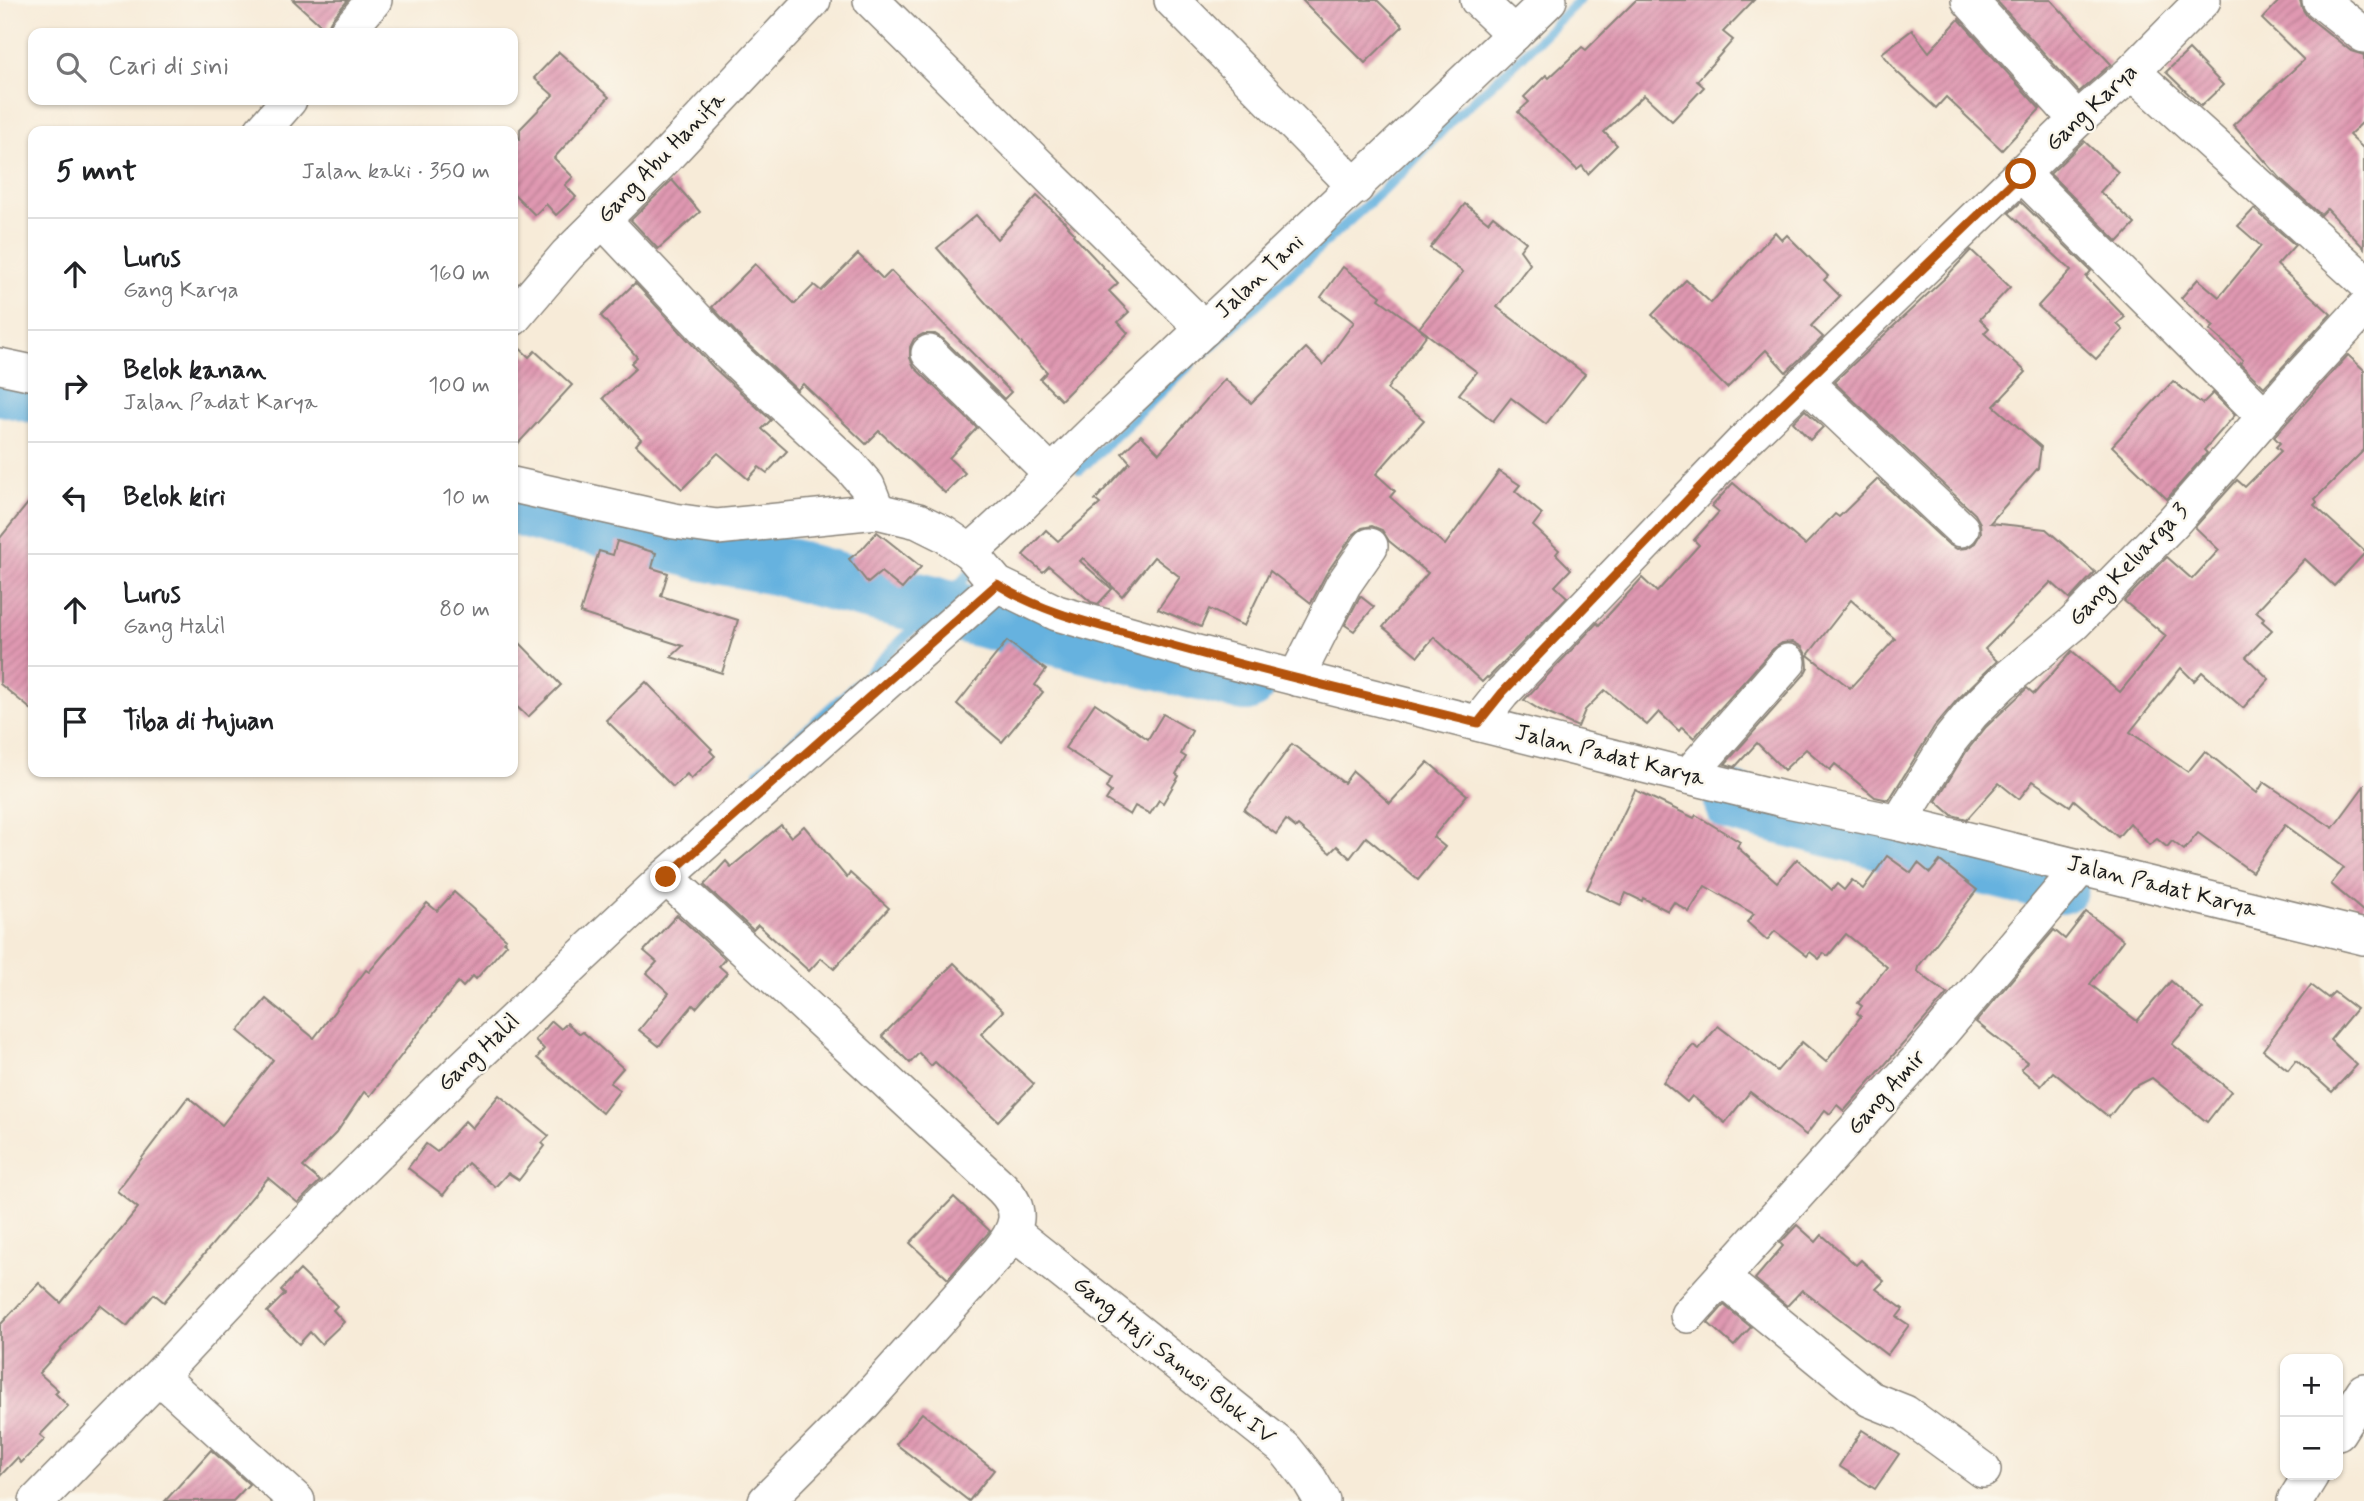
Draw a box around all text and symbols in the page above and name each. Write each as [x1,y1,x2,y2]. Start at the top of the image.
search box [28,28,518,105]
icon: search [52,48,90,86]
text: Cari di sini [108,50,229,84]
street label: Gang Karya [2039,58,2146,160]
street label: Gang Abu Hanifa [591,85,734,232]
text: 5 mnt [56,152,137,191]
text: Jalan kaki · 350 m [302,157,490,187]
route start [2005,158,2036,189]
street label: Jalan Tani [1209,228,1311,326]
text: Lurus [123,242,181,276]
icon: ahead [56,255,94,293]
text: 160 m [429,259,490,289]
text: Gang Karya [123,276,239,306]
text: Belok kanan [123,354,266,388]
icon: right [56,367,94,405]
text: 100 m [428,371,490,401]
text: Jalan Padat Karya [123,388,318,418]
icon: left [56,479,94,517]
text: Belok kiri [123,481,225,515]
text: 10 m [442,483,490,513]
street label: Gang Keluarga 3 [2062,497,2197,635]
text: Lurus [123,578,181,612]
icon: ahead [56,591,94,629]
text: 80 m [439,595,490,625]
text: Gang Halil [123,612,225,642]
icon: arrive [56,703,94,741]
text: Tiba di tujuan [123,705,274,739]
street label: Jalan Padat Karya [1512,718,1708,794]
street label: Jalan Padat Karya [2064,849,2260,925]
route end [650,861,681,892]
street label: Gang Halil [431,1007,528,1100]
street label: Gang Amir [1841,1044,1935,1143]
street label: Gang Haji Sanusi Blok IV [1065,1270,1282,1454]
map controls [2280,1354,2343,1480]
button: + [2280,1354,2343,1417]
button: − [2280,1417,2343,1480]

